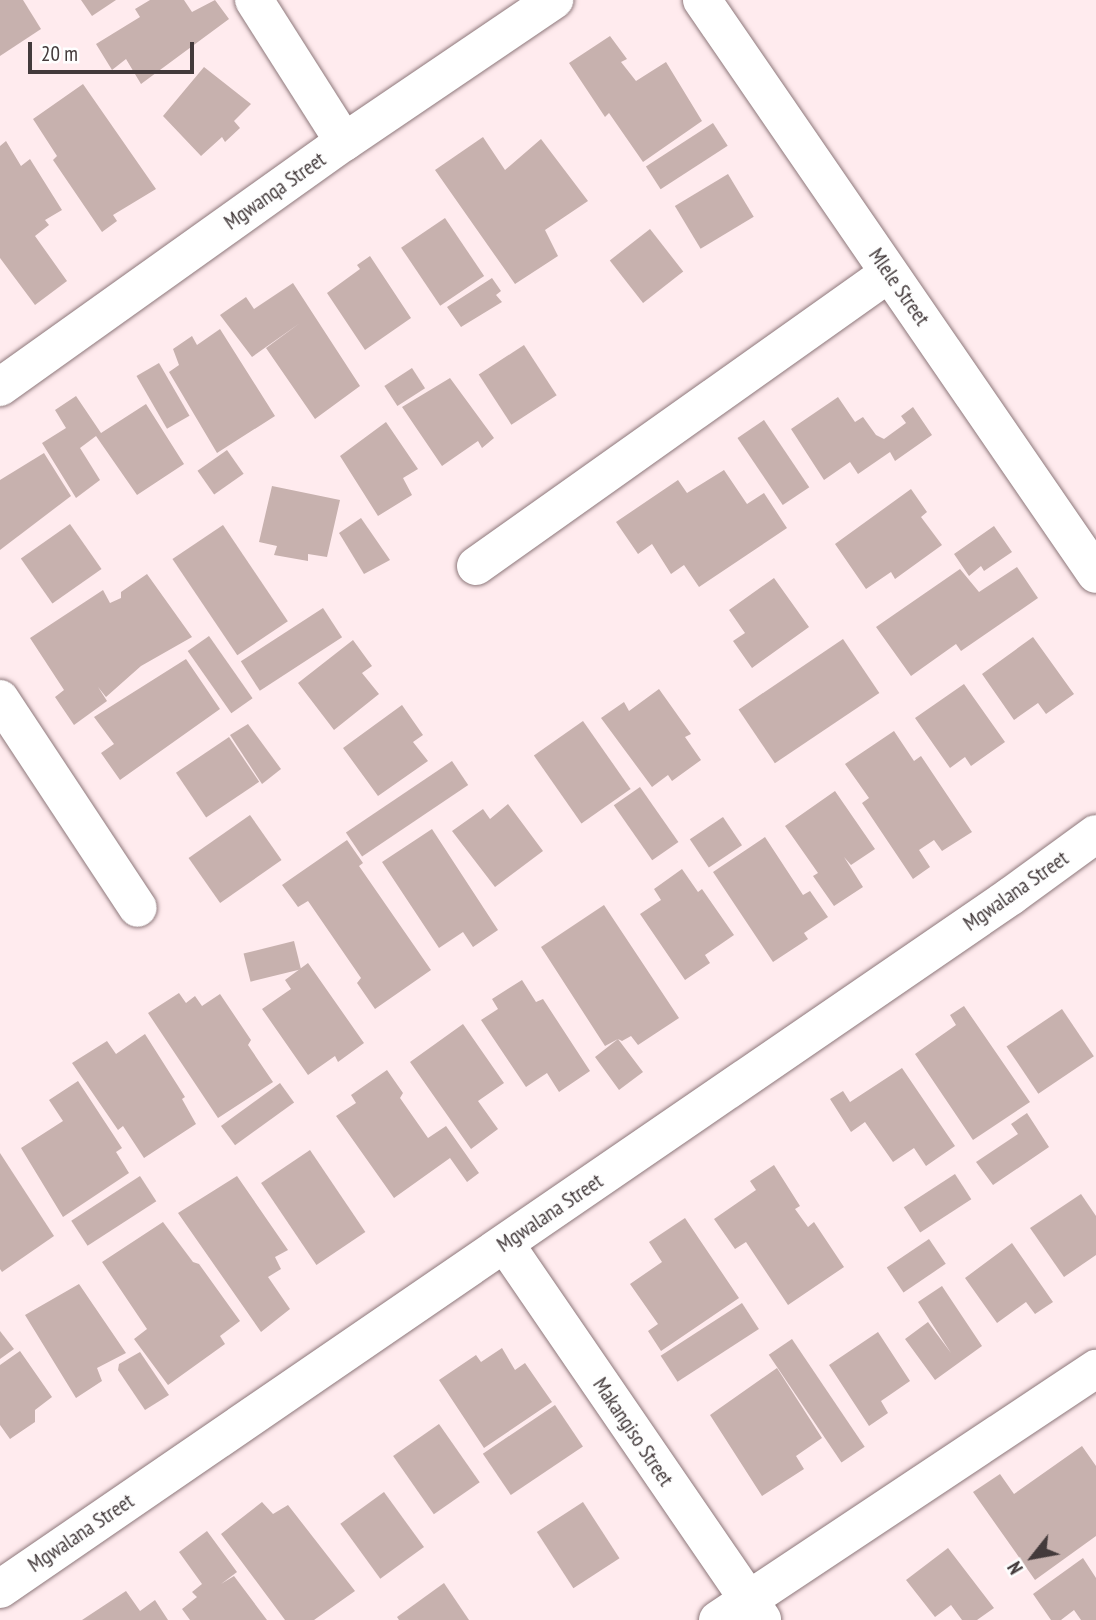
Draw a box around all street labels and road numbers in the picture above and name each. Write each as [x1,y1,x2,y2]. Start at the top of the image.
street label: Mgwanqa Street [220,147,330,235]
street label: Mlele Street [863,244,935,330]
street label: Mgwalana Street [959,846,1073,936]
street label: Mgwalana Street [492,1168,608,1258]
street label: Makangiso Street [588,1373,678,1491]
street label: Mgwalana Street [23,1488,139,1578]

